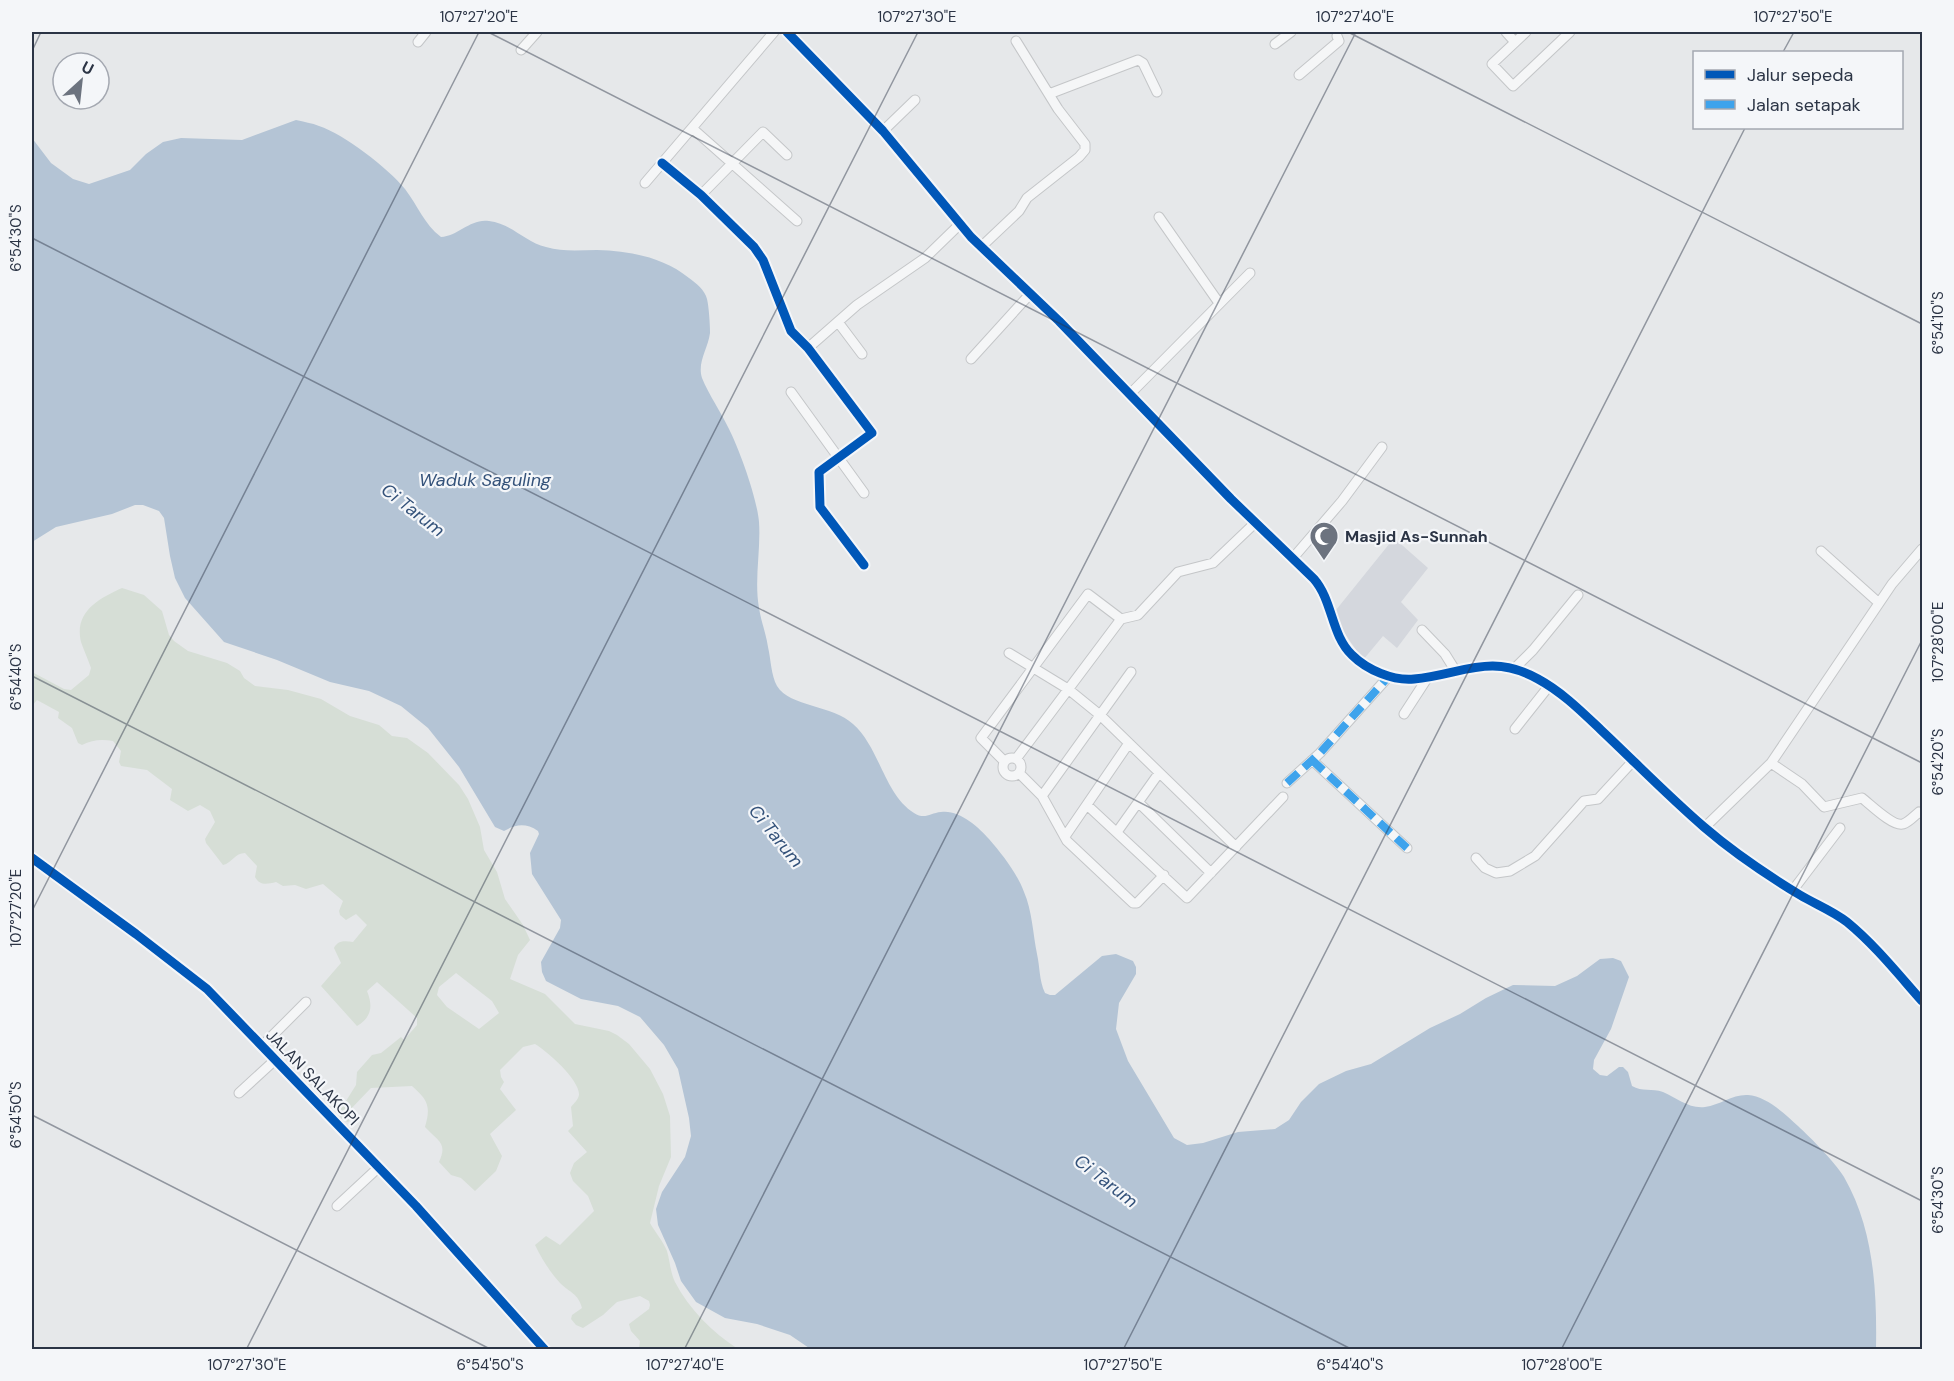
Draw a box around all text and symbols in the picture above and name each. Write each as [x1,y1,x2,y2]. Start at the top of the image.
text: 107°27'20"E [440,7,518,27]
text: 107°27'30"E [877,7,957,27]
text: 107°27'40"E [1316,7,1394,27]
text: 107°27'50"E [1754,7,1832,27]
north arrow [51,51,111,111]
legend [1693,51,1903,129]
text: U [78,56,97,80]
text: Jalur sepeda [1747,63,1853,87]
text: Jalan setapak [1747,93,1861,117]
text: 6°54'30"S [6,204,26,272]
text: 6°54'10"S [1928,291,1948,355]
water label: Waduk Saguling [419,468,552,492]
water label: Ci Tarum [376,478,450,542]
mosque icon: Masjid As-Sunnah [1308,520,1340,562]
place label: Masjid As-Sunnah [1345,526,1488,547]
text: 107°28'00"E [1928,601,1948,683]
text: 6°54'40"S [6,643,26,710]
text: 6°54'20"S [1928,728,1948,796]
water label: Ci Tarum [743,800,809,872]
text: 107°27'20"E [6,869,26,947]
street label: JALAN SALAKOPI [261,1025,364,1130]
text: 6°54'50"S [6,1081,26,1149]
water label: Ci Tarum [1069,1149,1143,1213]
text: 6°54'30"S [1928,1166,1948,1234]
text: 107°27'30"E [207,1355,287,1375]
text: 6°54'50"S [456,1355,524,1375]
text: 107°27'40"E [646,1355,724,1375]
text: 107°27'50"E [1084,1355,1162,1375]
text: 6°54'40"S [1317,1355,1384,1375]
text: 107°28'00"E [1521,1355,1603,1375]

